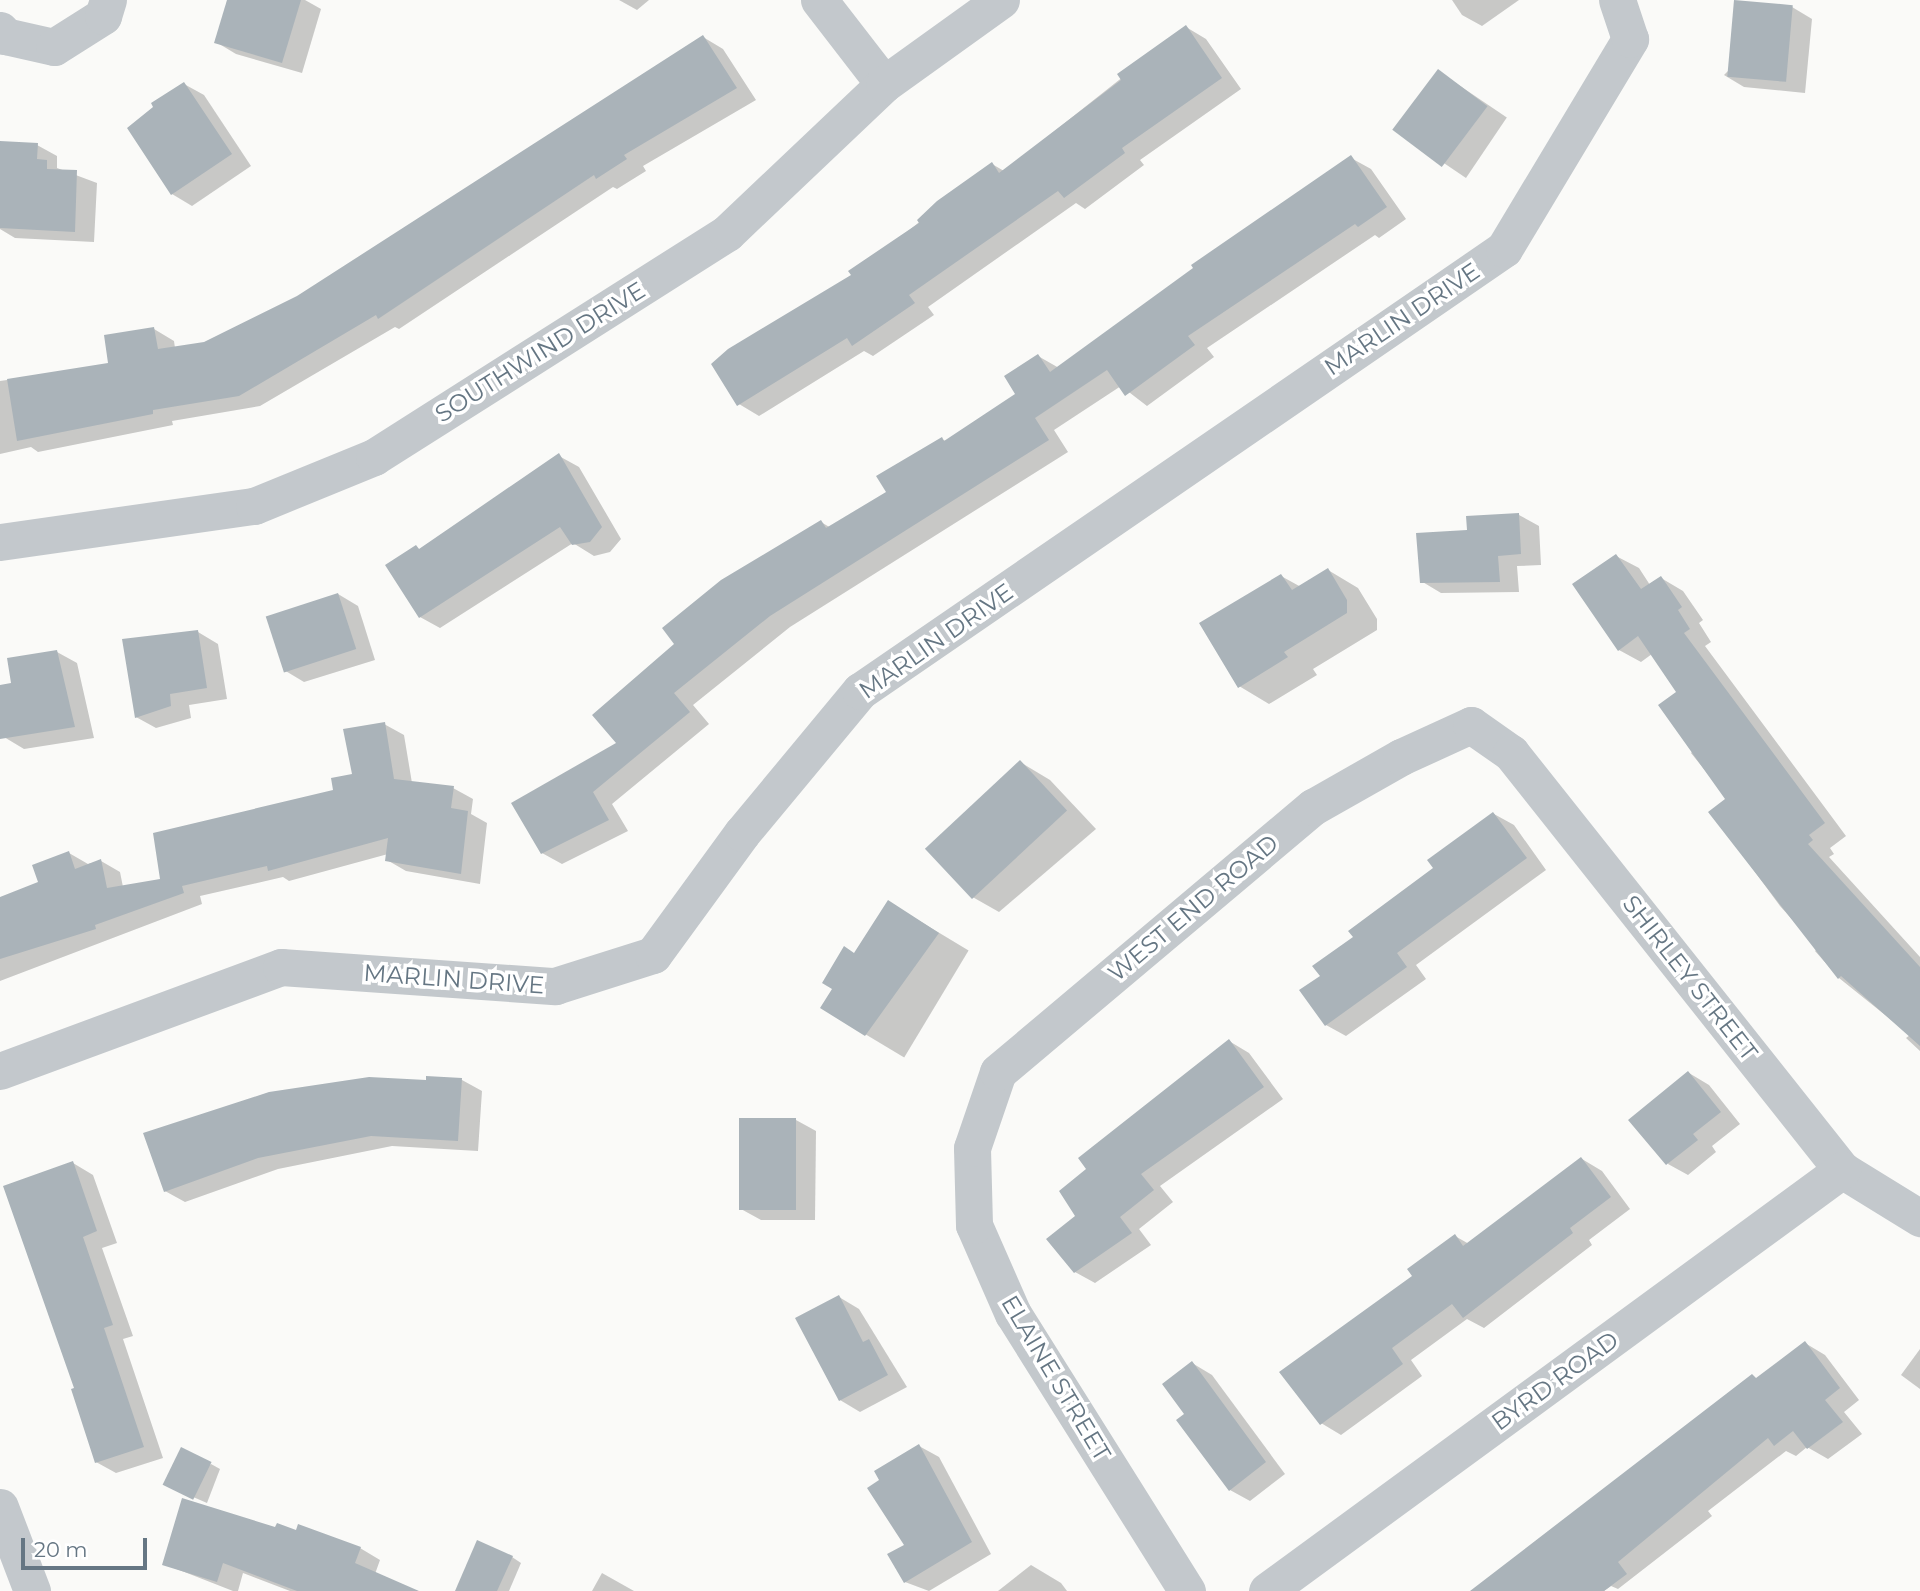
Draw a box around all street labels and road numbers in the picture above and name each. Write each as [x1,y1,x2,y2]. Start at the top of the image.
street label: MARLIN DRIVE [1319,256,1485,382]
street label: SOUTHWIND DRIVE [430,276,650,428]
street label: MARLIN DRIVE [854,577,1018,705]
street label: WEST END ROAD [1102,829,1284,987]
street label: SHIRLEY STREET [1616,890,1764,1066]
street label: MARLIN DRIVE [363,958,545,1000]
street label: ELAINE STREET [995,1290,1117,1466]
street label: BYRD ROAD [1486,1325,1624,1437]

